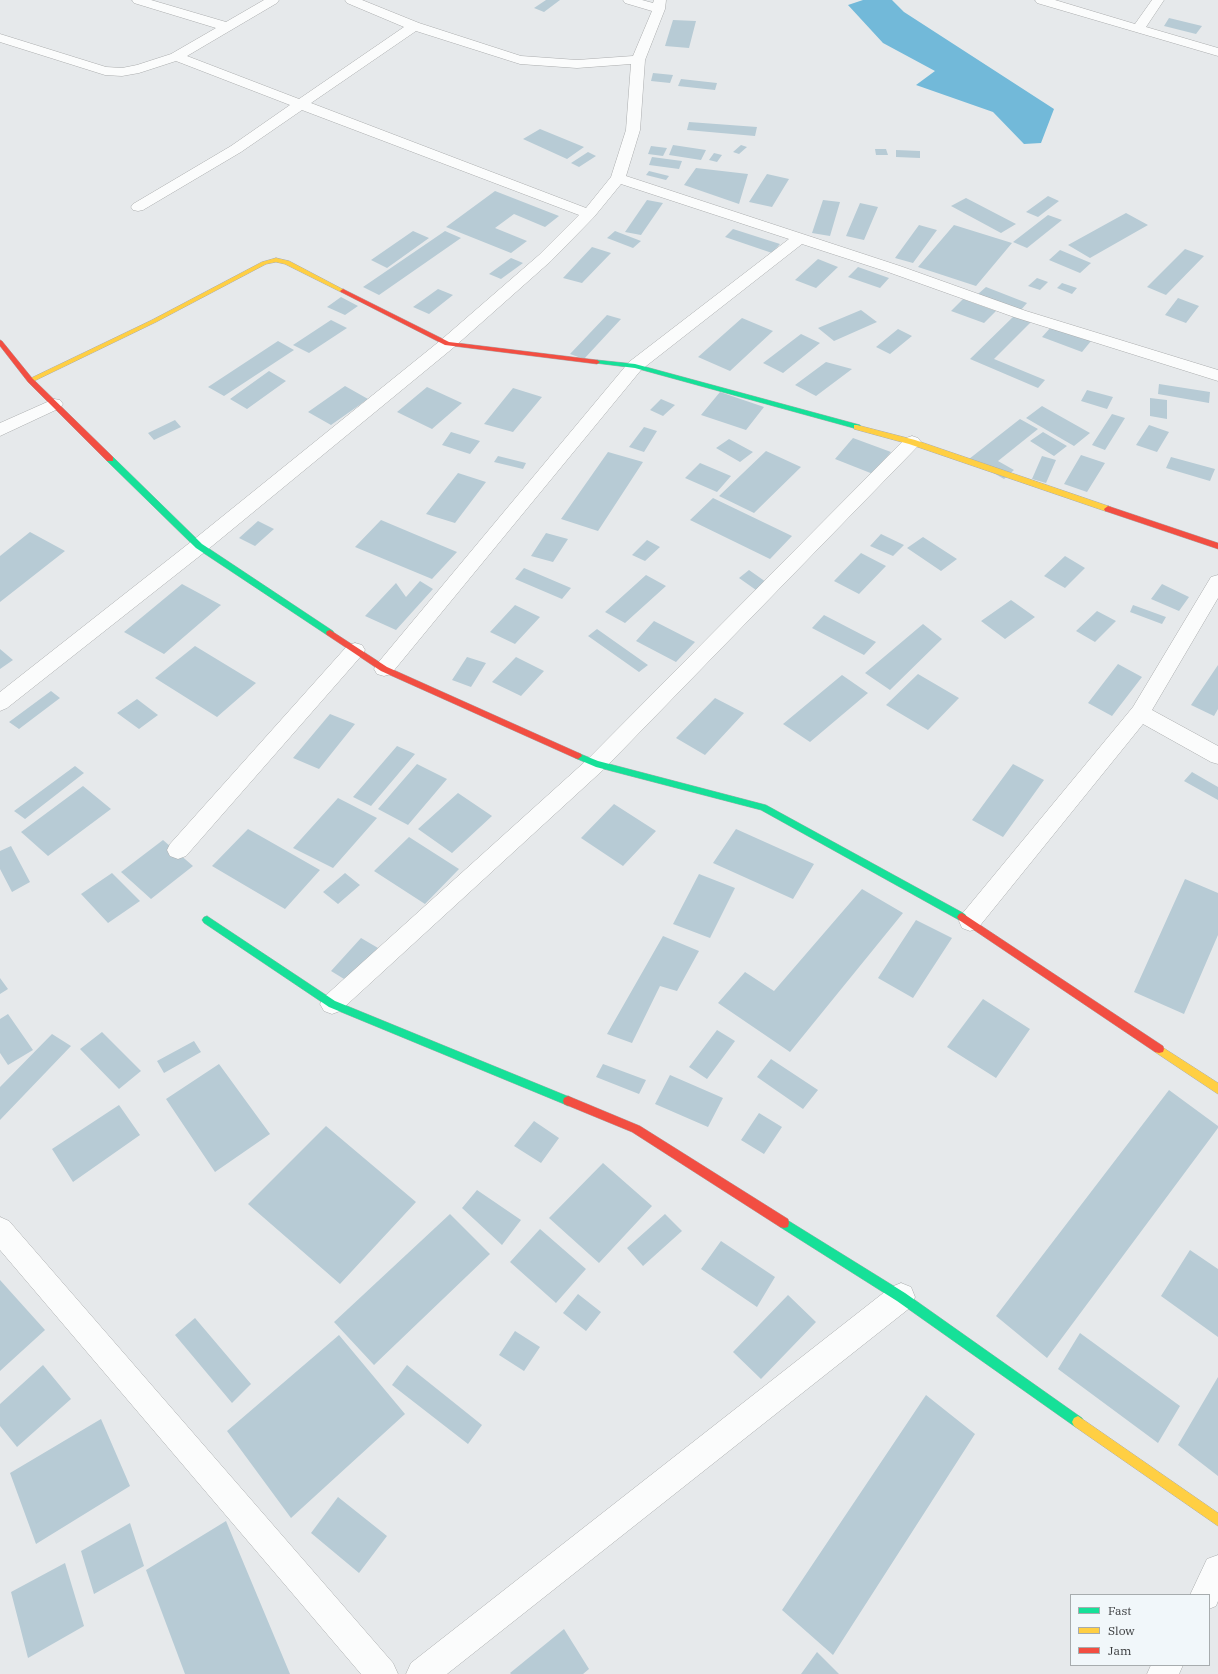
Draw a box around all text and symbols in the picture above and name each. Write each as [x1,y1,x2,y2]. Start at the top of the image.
legend [1070,1594,1210,1666]
text: Fast [1108,1603,1132,1618]
text: Slow [1108,1623,1135,1638]
text: Jam [1108,1643,1131,1658]

